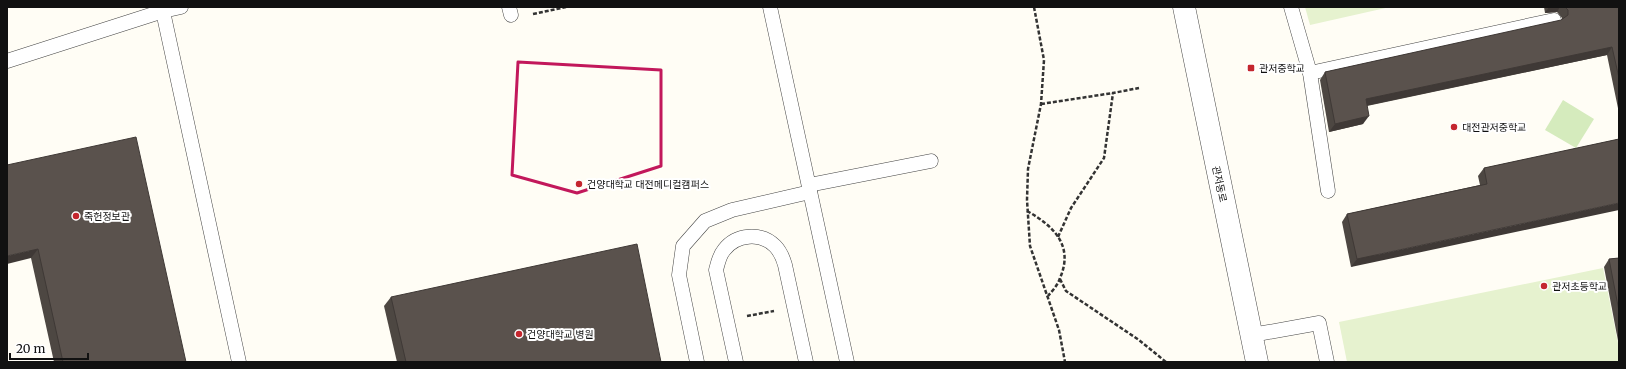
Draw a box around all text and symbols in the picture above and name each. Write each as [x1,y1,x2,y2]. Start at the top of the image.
place label: 관저중학교 [1259,62,1305,75]
marker: 관저중학교 [1246,63,1256,73]
place label: 대전관저중학교 [1462,121,1526,134]
marker: 대전관저중학교 [1449,122,1459,132]
street label: 관저동로 [1209,165,1230,203]
place label: 건양대학교 대전메디컬캠퍼스 [587,178,709,191]
marker: 건양대학교 대전메디컬캠퍼스 [574,179,584,189]
place label: 죽헌정보관 [84,210,131,223]
marker: 죽헌정보관 [71,211,81,221]
place label: 관저초등학교 [1552,280,1607,293]
marker: 관저초등학교 [1539,281,1549,291]
place label: 건양대학교 병원 [527,328,594,341]
marker: 건양대학교 병원 [514,329,524,339]
scale bar [10,335,88,361]
text: 20 m [16,341,45,356]

